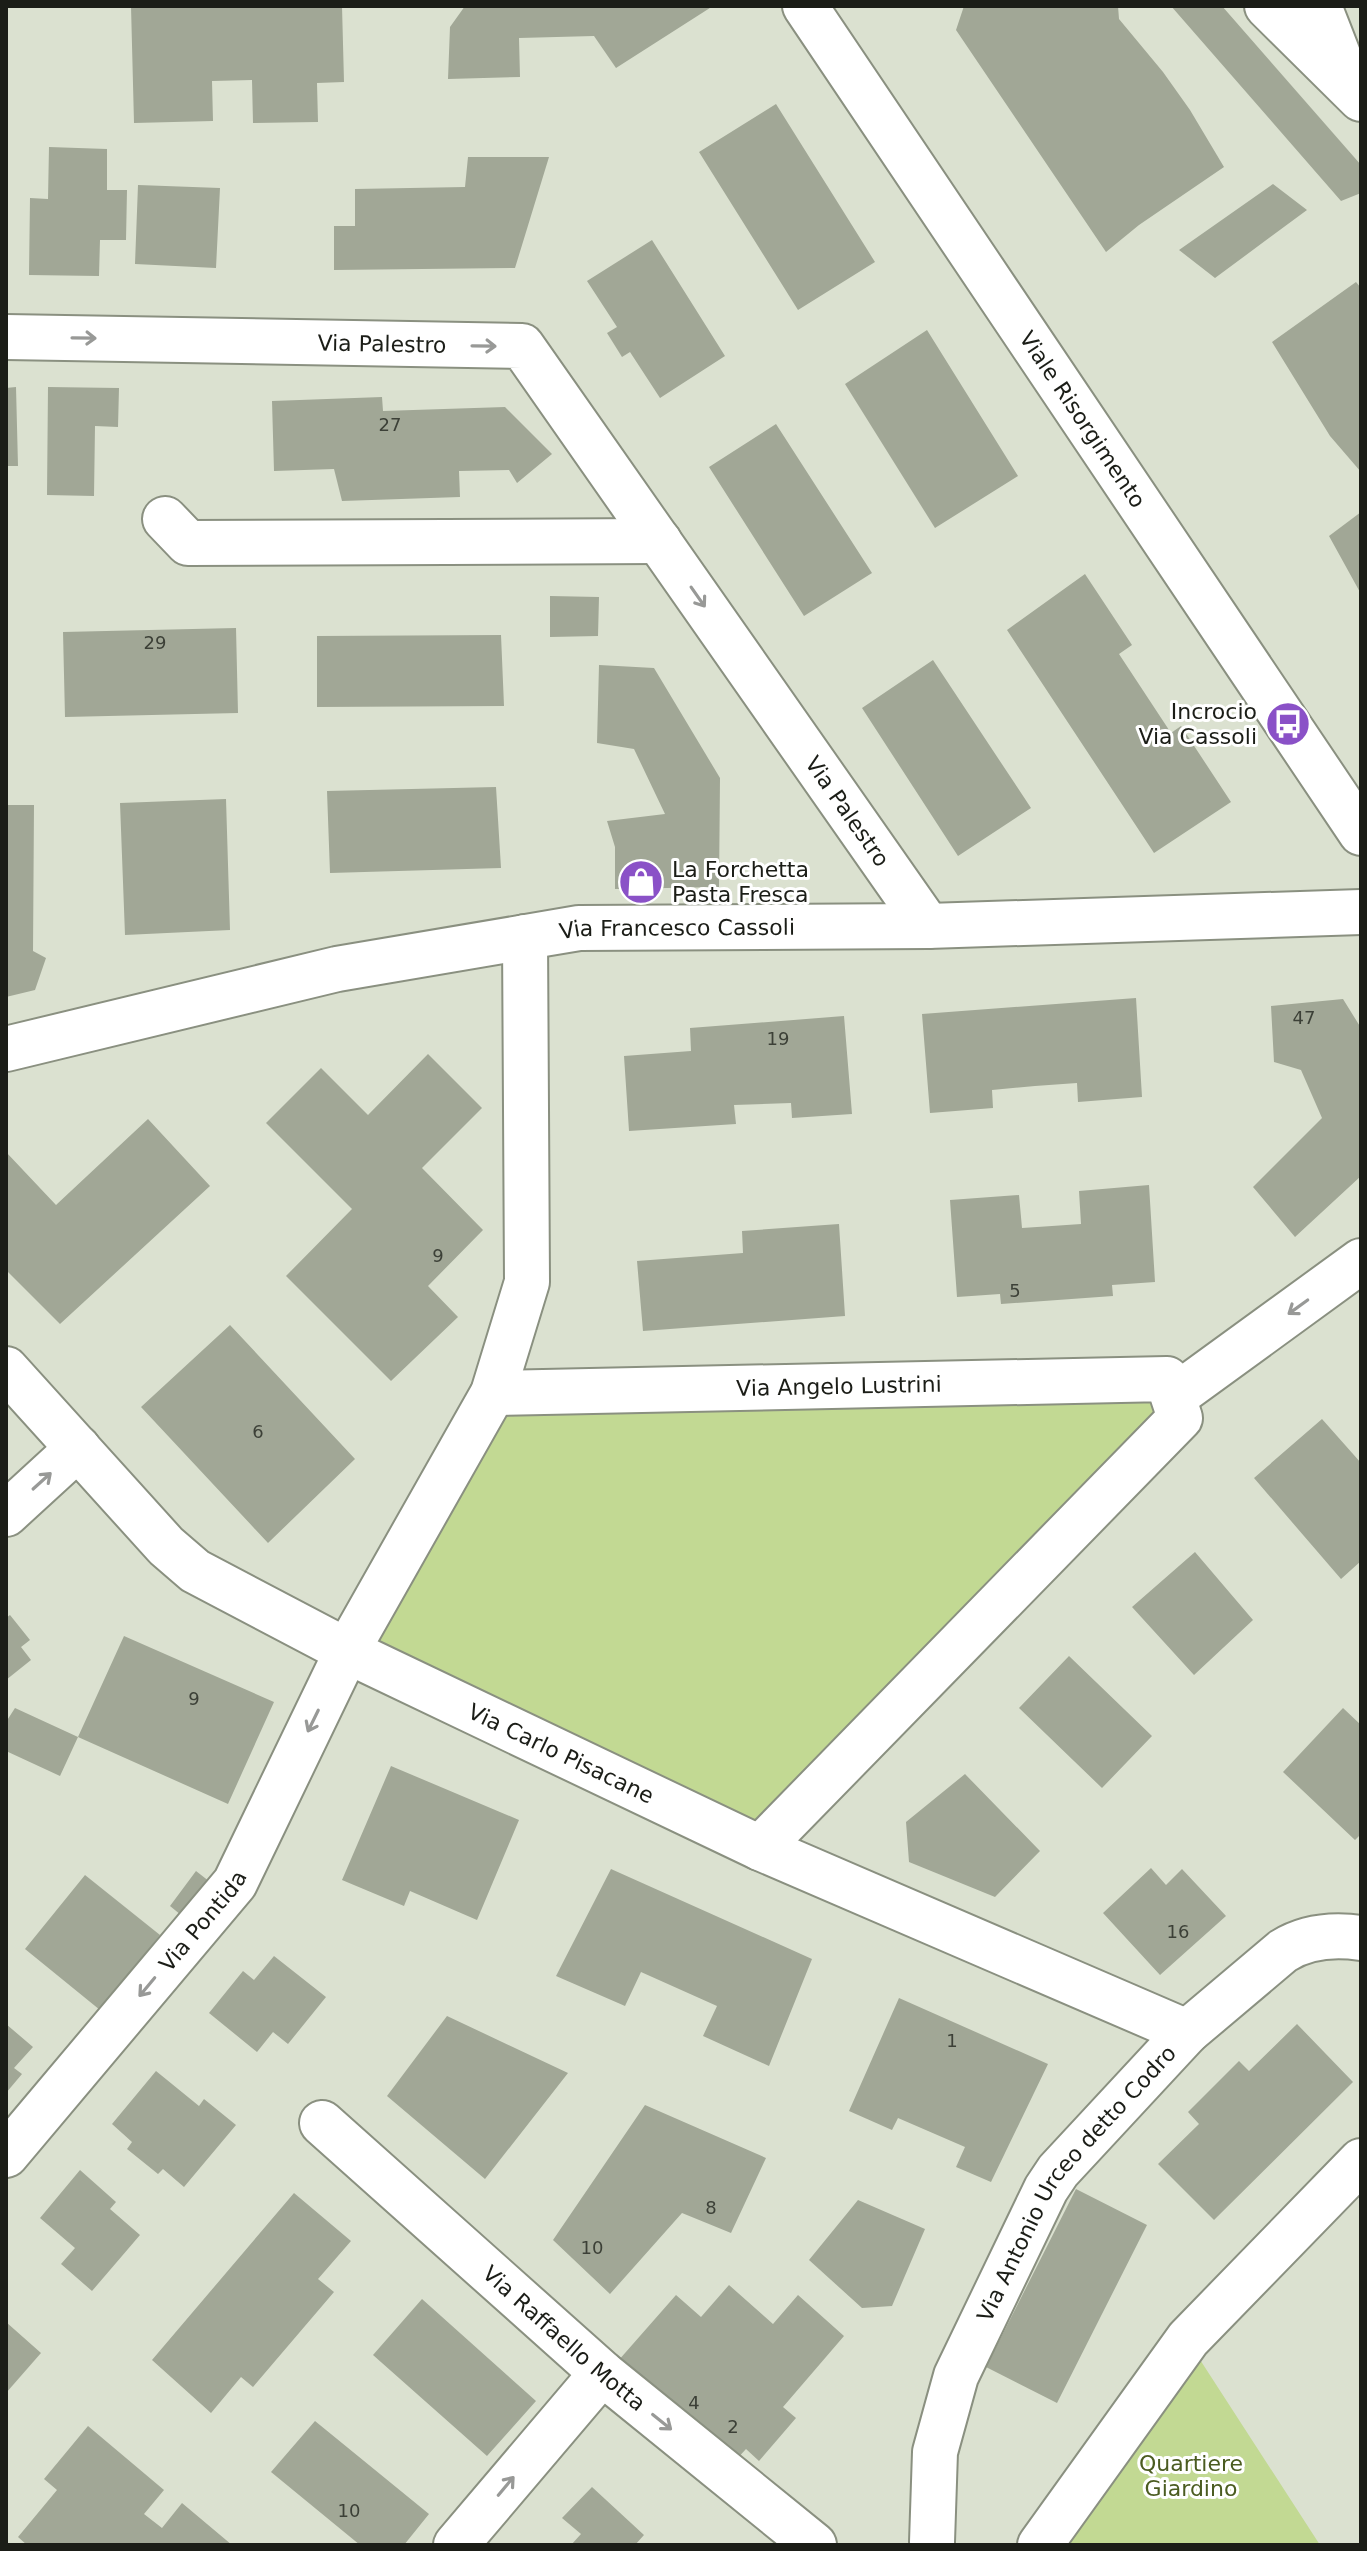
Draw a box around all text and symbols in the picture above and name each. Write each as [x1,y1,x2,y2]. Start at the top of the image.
street label: Viale Risorgimento [1015,326,1151,512]
street label: Via Palestro [317,330,447,357]
one-way arrow [70,331,97,346]
one-way arrow [470,338,497,353]
house number: 27 [379,414,401,435]
one-way arrow [690,585,706,607]
house number: 29 [144,632,166,653]
place label: Incrocio Via Cassoli [1138,699,1257,749]
bus stop icon: Incrocio Via Cassoli [1264,700,1312,748]
street label: Via Palestro [801,751,895,871]
place label: La Forchetta Pasta Fresca [672,857,809,907]
shop icon: La Forchetta Pasta Fresca [617,858,665,906]
street label: Via Francesco Cassoli [557,914,795,944]
house number: 47 [1293,1007,1315,1028]
house number: 19 [767,1028,789,1049]
house number: 9 [432,1245,444,1266]
house number: 5 [1009,1280,1021,1301]
one-way arrow [1288,1298,1309,1315]
street label: Via Angelo Lustrini [736,1371,942,1400]
house number: 6 [252,1421,264,1442]
one-way arrow [32,1472,52,1491]
house number: 9 [188,1688,200,1709]
street label: Via Carlo Pisacane [464,1698,658,1808]
one-way arrow [305,1709,320,1733]
street label: Via Pontida [154,1867,252,1976]
house number: 16 [1167,1921,1189,1942]
one-way arrow [138,1976,156,1997]
house number: 1 [946,2030,958,2051]
street label: Via Antonio Urceo detto Codro [972,2040,1181,2325]
house number: 8 [705,2197,717,2218]
house number: 10 [581,2237,603,2258]
street label: Via Raffaello Motta [478,2260,651,2416]
house number: 4 [688,2392,700,2413]
one-way arrow [651,2413,672,2431]
house number: 2 [727,2416,739,2437]
park label: Quartiere Giardino [1139,2451,1243,2501]
one-way arrow [497,2476,515,2496]
house number: 10 [338,2500,360,2521]

